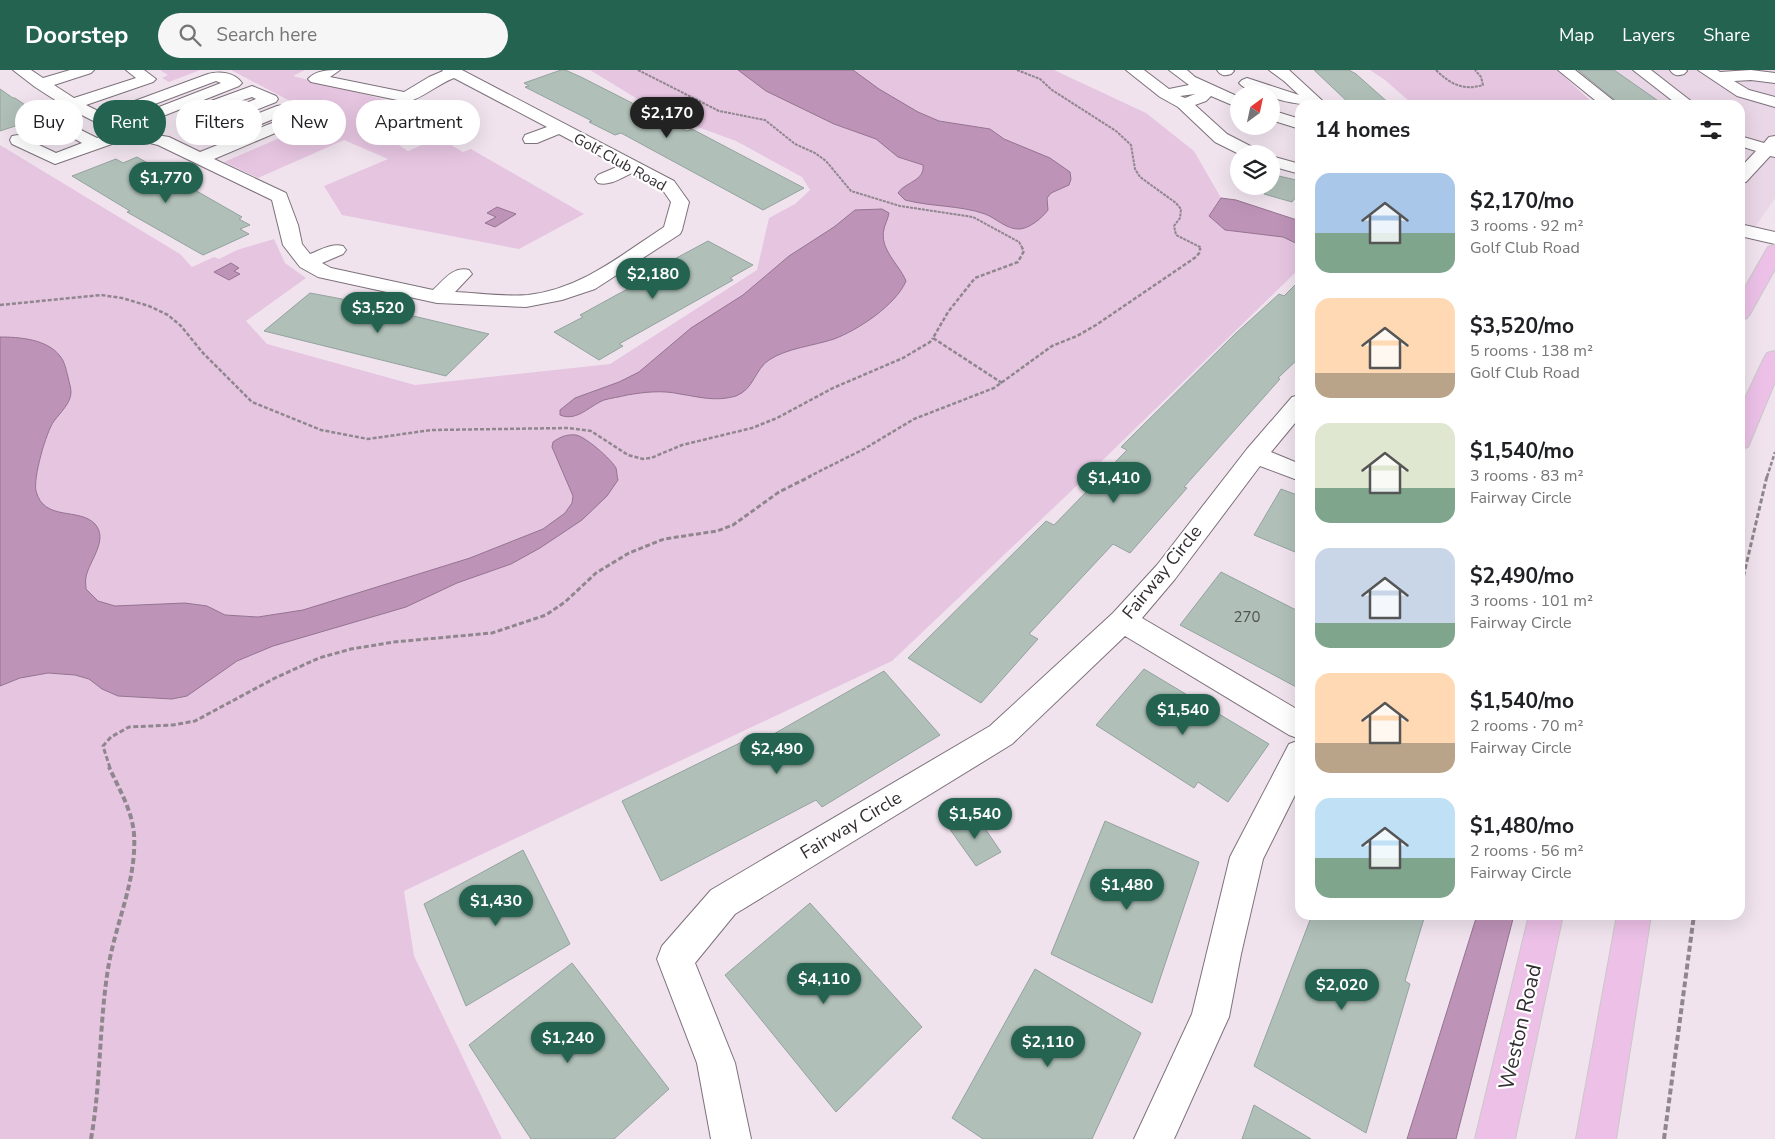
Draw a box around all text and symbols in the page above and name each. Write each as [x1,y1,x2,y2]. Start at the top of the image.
search box [158,13,508,58]
text: Doorstep [25,19,128,51]
icon: search [176,21,204,49]
text: Search here [216,22,317,48]
text: Map [1559,23,1594,47]
text: Layers [1622,23,1675,47]
text: Share [1703,23,1750,47]
north arrow [1230,85,1280,135]
map controls [1230,85,1280,195]
pin: $2,170 [626,97,708,139]
chip: Buy [15,100,83,145]
chip: Rent [93,100,166,145]
chip: Filters [176,100,262,145]
chip: New [272,100,346,145]
chip: Apartment [356,100,480,145]
text: $2,170 [641,102,693,124]
text: 14 homes [1315,116,1410,144]
icon: filters [1697,116,1725,144]
street label: Golf Club Road [570,128,670,196]
button: layers [1230,145,1280,195]
pin: $1,770 [125,162,207,204]
text: $1,770 [140,167,192,189]
text: $2,170/mo [1470,187,1574,215]
icon: home [1355,193,1415,253]
text: 3 rooms · 92 m² [1470,215,1583,237]
text: Golf Club Road [1470,237,1580,259]
pin: $2,180 [612,258,694,300]
text: $2,180 [627,263,679,285]
pin: $3,520 [337,292,419,334]
text: $3,520 [352,297,404,319]
text: $3,520/mo [1470,312,1574,340]
icon: home [1355,318,1415,378]
text: 5 rooms · 138 m² [1470,340,1593,362]
text: Golf Club Road [1470,362,1580,384]
text: $1,540/mo [1470,437,1574,465]
icon: home [1355,443,1415,503]
pin: $1,410 [1073,462,1155,504]
text: 3 rooms · 83 m² [1470,465,1583,487]
text: $1,410 [1088,467,1140,489]
text: Fairway Circle [1470,487,1572,509]
street label: Fairway Circle [1117,520,1207,624]
text: $2,490/mo [1470,562,1574,590]
icon: home [1355,568,1415,628]
text: 3 rooms · 101 m² [1470,590,1593,612]
house number: 270 [1233,607,1261,627]
text: Fairway Circle [1470,612,1572,634]
text: $1,540/mo [1470,687,1574,715]
icon: home [1355,693,1415,753]
pin: $1,540 [1142,694,1224,736]
text: $1,540 [1157,699,1209,721]
text: 2 rooms · 70 m² [1470,715,1583,737]
pin: $2,490 [736,732,818,775]
text: Fairway Circle [1470,737,1572,759]
text: $2,490 [751,738,803,760]
street label: Fairway Circle [796,785,906,865]
pin: $1,540 [934,798,1016,840]
text: $1,540 [949,803,1001,825]
text: $1,480/mo [1470,812,1574,840]
icon: home [1355,818,1415,878]
text: 2 rooms · 56 m² [1470,840,1583,862]
text: Fairway Circle [1470,862,1572,884]
pin: $1,480 [1086,868,1168,911]
text: $1,480 [1101,874,1153,896]
pin: $1,430 [455,884,537,927]
text: $1,430 [470,890,522,912]
street label: Weston Road [1492,961,1548,1093]
pin: $4,110 [783,962,865,1005]
text: $4,110 [798,968,850,990]
pin: $2,020 [1301,968,1383,1011]
text: $2,020 [1316,974,1368,996]
pin: $1,240 [527,1022,609,1064]
pin: $2,110 [1007,1026,1089,1068]
text: $1,240 [542,1027,594,1049]
text: $2,110 [1022,1031,1074,1053]

